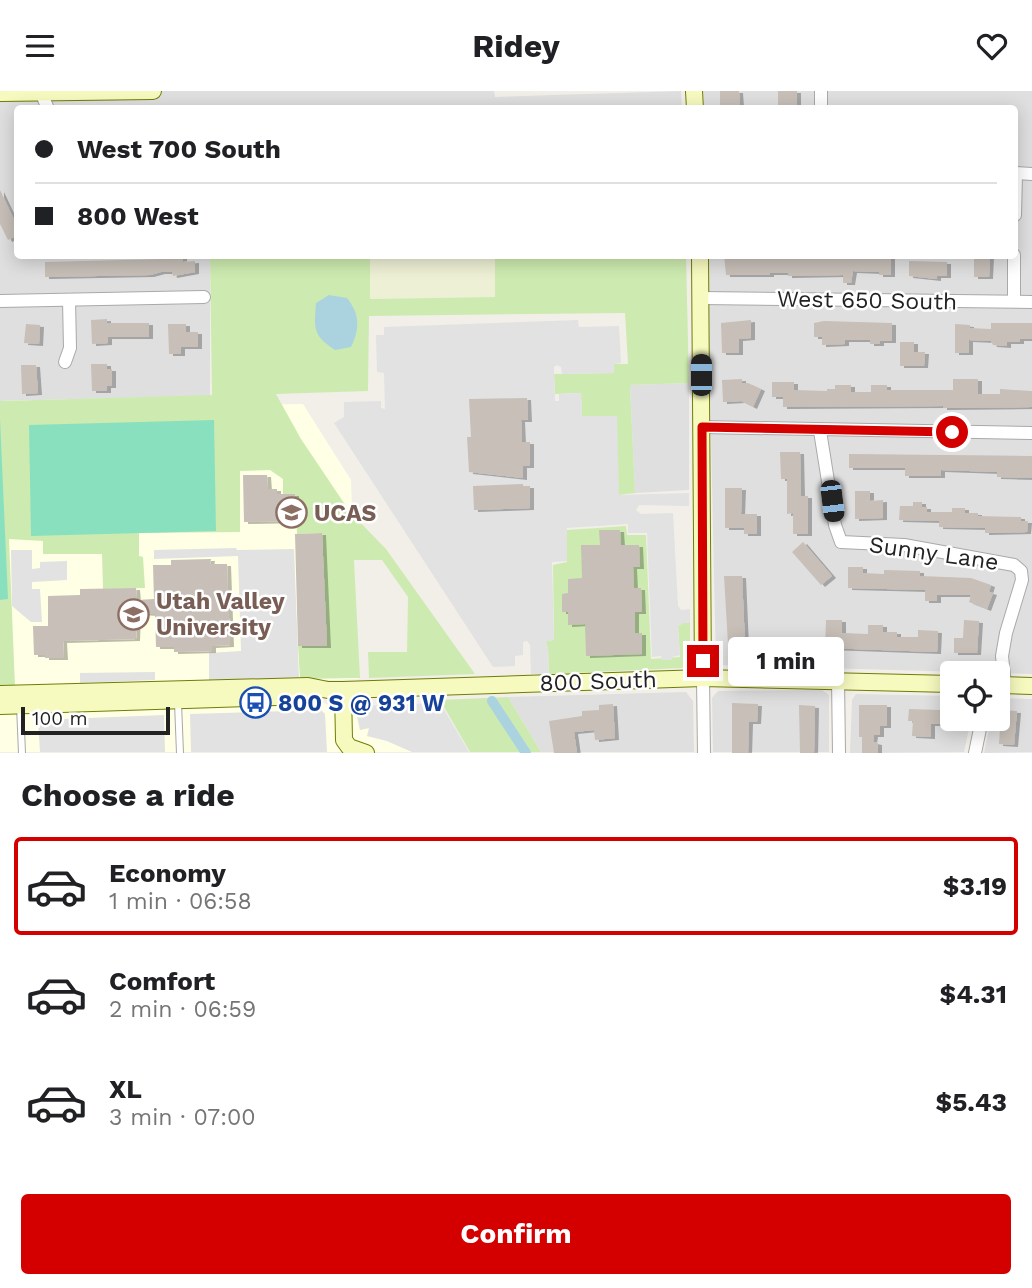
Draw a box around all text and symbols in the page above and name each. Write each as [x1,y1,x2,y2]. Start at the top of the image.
icon: menu [21,27,59,65]
text: Ridey [472,27,560,65]
icon: heart [973,27,1011,65]
text: West 700 South [77,134,281,164]
text: 800 West [77,201,199,231]
street label: West 650 South [777,285,957,316]
car [691,354,712,396]
route start [936,416,968,448]
car [820,479,845,523]
school or university icon: UCAS [274,496,308,530]
place label: UCAS [314,500,376,527]
street label: Sunny Lane [867,531,1000,576]
place label: Utah Valley University [156,588,285,641]
school or university icon: Utah Valley University [116,597,150,631]
callout: 1 min [728,637,843,685]
route end [687,645,719,677]
text: 1 min [756,648,816,675]
map controls [940,661,1010,731]
button: locate [940,661,1010,731]
street label: 800 South [539,666,657,697]
bus stop icon: 800 S @ 931 W [238,686,272,720]
place label: 800 S @ 931 W [278,690,445,717]
scale bar [21,703,170,735]
text: 100 m [32,707,88,730]
text: Choose a ride [21,776,235,814]
icon: car [25,855,88,918]
text: Economy [109,858,226,888]
text: $3.19 [943,871,1007,901]
text: 1 min · 06:58 [109,888,252,915]
icon: car [25,963,88,1026]
text: Comfort [109,966,215,996]
text: $4.31 [939,979,1007,1009]
text: 2 min · 06:59 [109,996,256,1023]
icon: car [25,1071,88,1134]
text: XL [109,1074,142,1104]
text: $5.43 [936,1087,1007,1117]
text: 3 min · 07:00 [109,1104,256,1131]
button: Confirm [21,1194,1011,1274]

